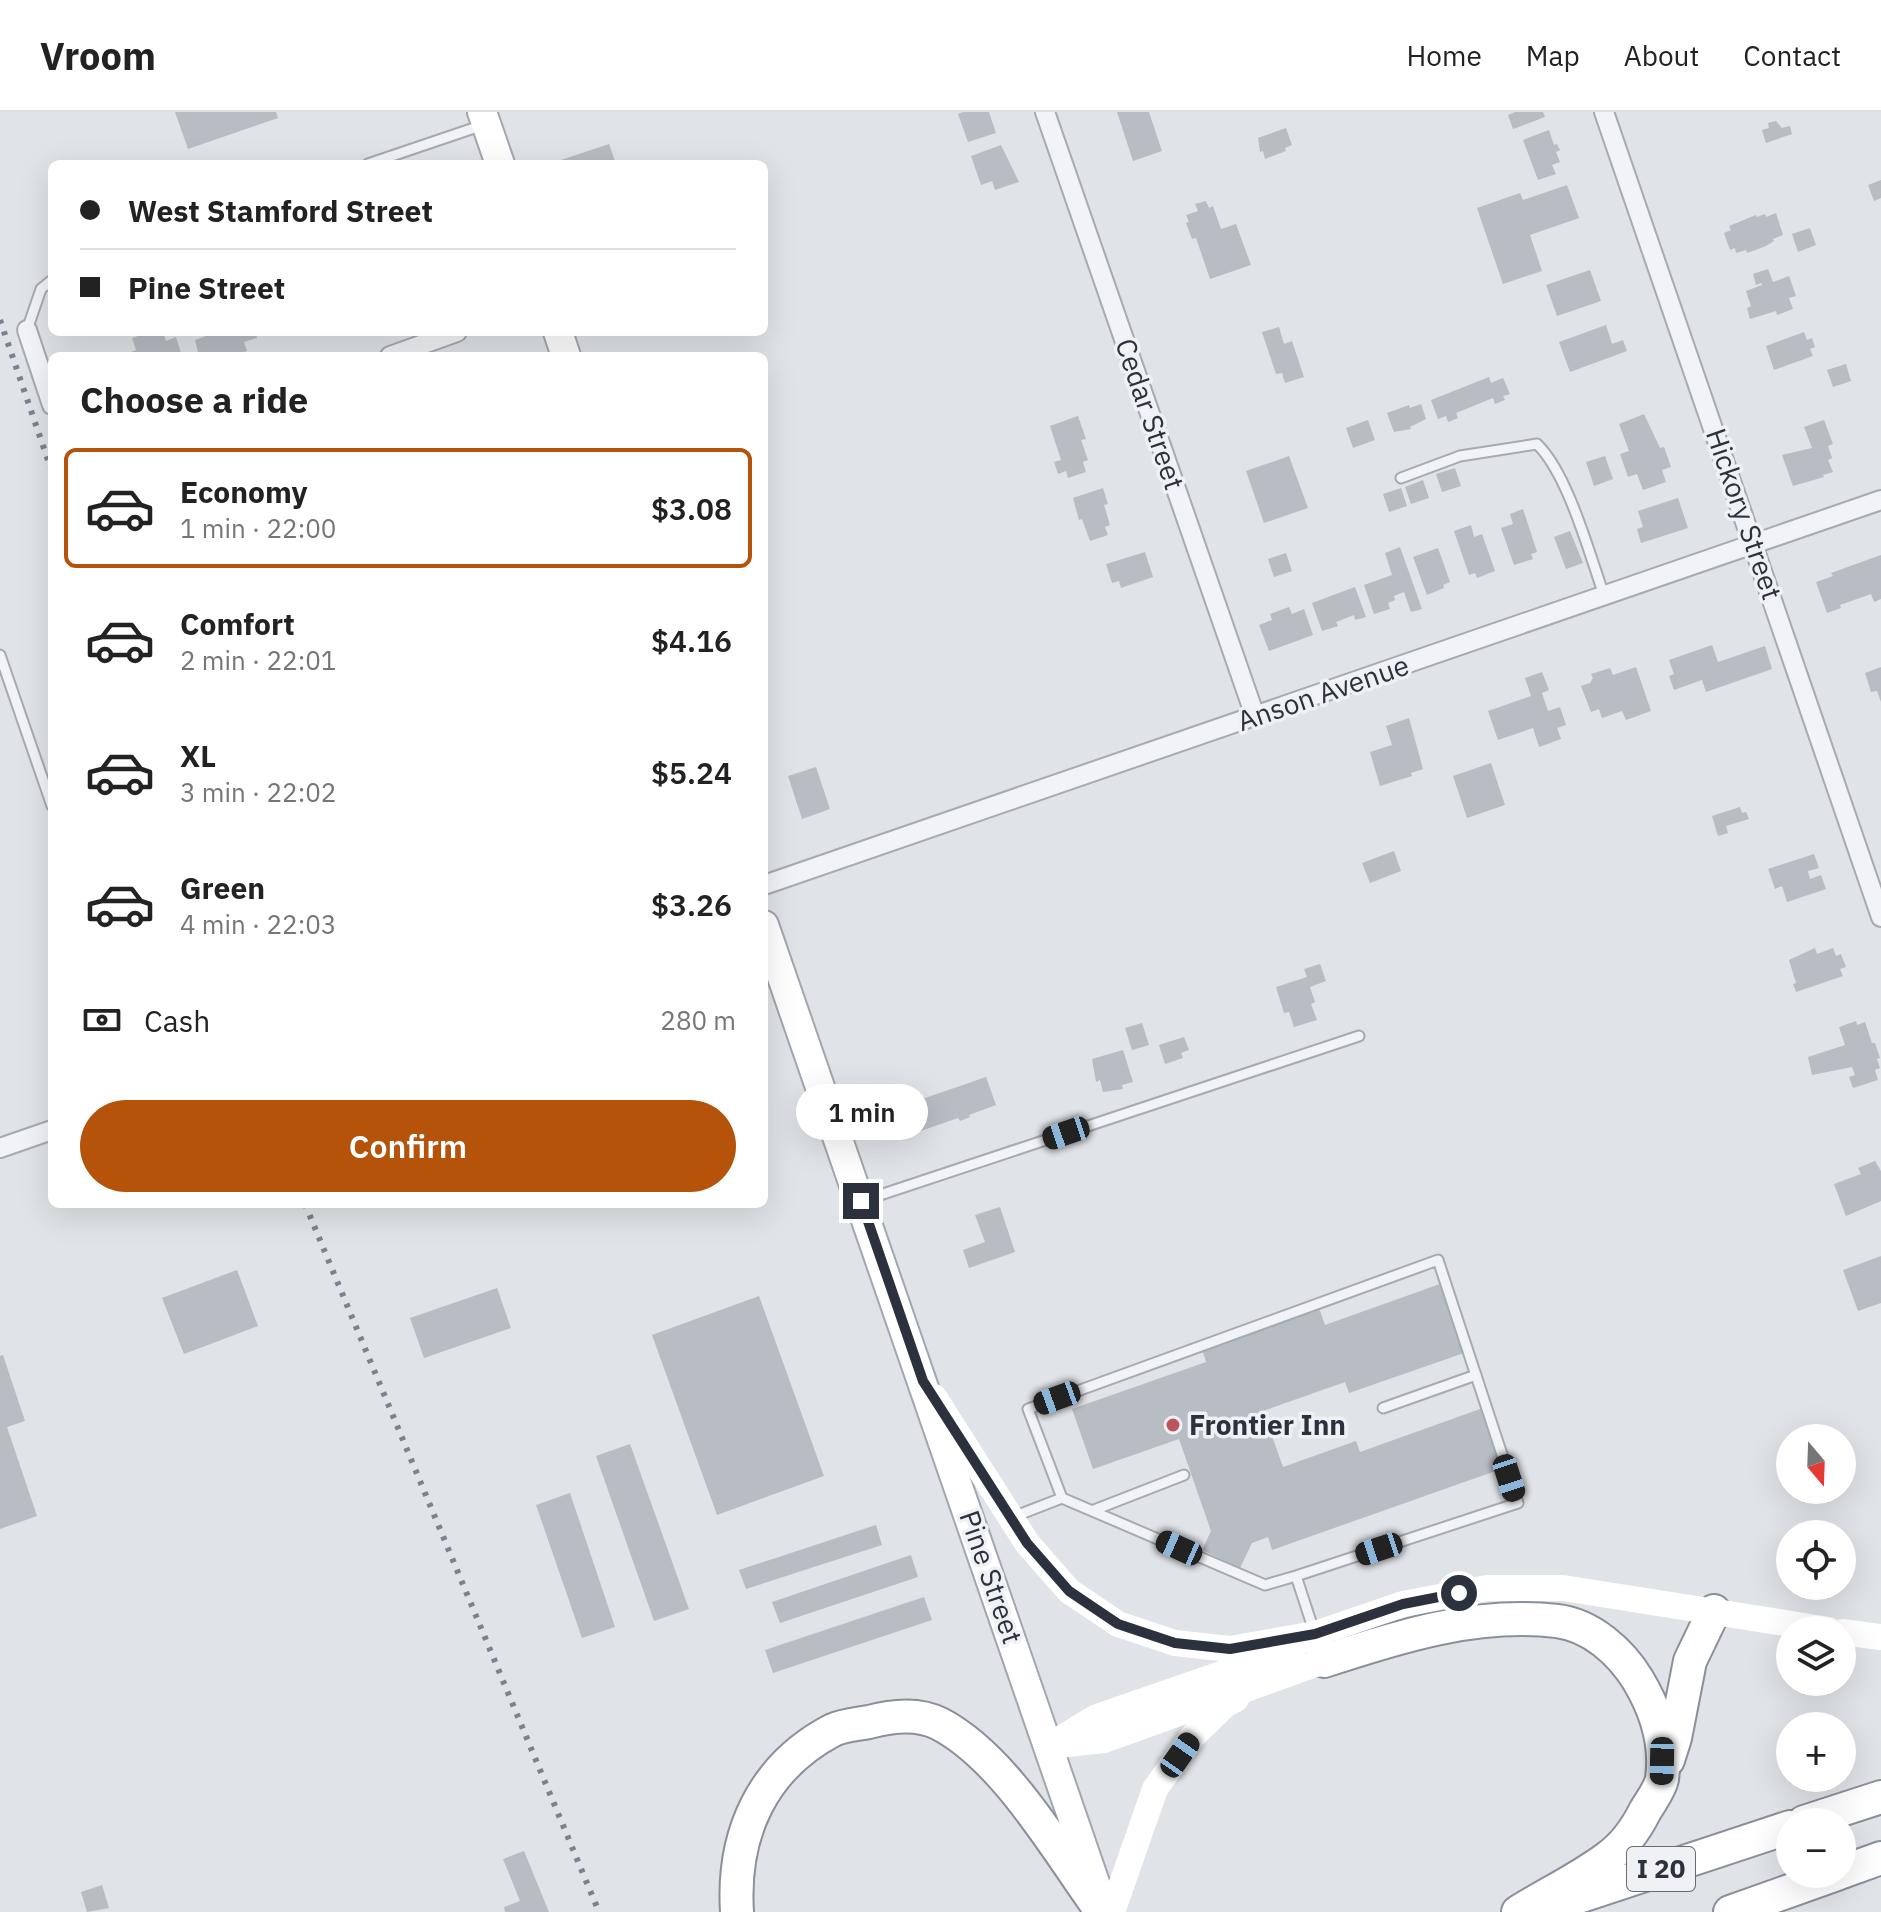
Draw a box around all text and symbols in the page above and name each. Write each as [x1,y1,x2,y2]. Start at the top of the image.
text: Vroom [40,31,156,80]
text: Home [1406,37,1482,74]
text: Map [1526,37,1580,74]
text: About [1624,37,1699,74]
text: Contact [1743,37,1841,74]
text: West Stamford Street [128,191,433,230]
text: Pine Street [128,268,285,307]
street label: Cedar Street [1107,333,1194,494]
text: Choose a ride [80,376,308,423]
street label: Hickory Street [1698,423,1791,604]
icon: car [84,472,156,544]
text: Economy [180,472,308,511]
text: $3.08 [651,489,732,528]
text: 1 min · 22:00 [180,511,336,545]
icon: car [84,604,156,676]
text: Comfort [180,604,295,643]
text: $4.16 [651,621,732,660]
text: 2 min · 22:01 [180,643,336,677]
street label: Anson Avenue [1232,646,1414,739]
icon: car [84,736,156,808]
text: XL [180,736,216,775]
text: $5.24 [651,753,732,792]
text: 3 min · 22:02 [180,775,336,809]
icon: car [84,868,156,940]
text: Green [180,868,265,907]
text: $3.26 [651,885,732,924]
text: 4 min · 22:03 [180,907,336,941]
icon: cash [80,998,124,1042]
text: Cash [144,1001,210,1040]
text: 280 m [660,1003,736,1037]
callout: 1 min [795,1085,927,1141]
text: 1 min [828,1095,896,1129]
button: Confirm [80,1100,736,1192]
car [1039,1114,1093,1152]
route end [843,1183,879,1219]
car [1030,1379,1084,1417]
place label: Frontier Inn [1189,1406,1346,1443]
marker: Frontier Inn [1164,1416,1182,1434]
north arrow [1776,1424,1856,1504]
map controls [1776,1424,1856,1888]
car [1490,1451,1528,1505]
street label: Pine Street [951,1505,1032,1648]
button: locate [1776,1520,1856,1600]
car [1152,1527,1206,1569]
car [1352,1530,1406,1568]
route start [1441,1575,1477,1611]
button: layers [1776,1616,1856,1696]
button: + [1776,1712,1856,1792]
car [1156,1728,1204,1782]
car [1650,1737,1674,1785]
button: − [1776,1808,1856,1888]
road number: I 20 [1627,1847,1695,1891]

